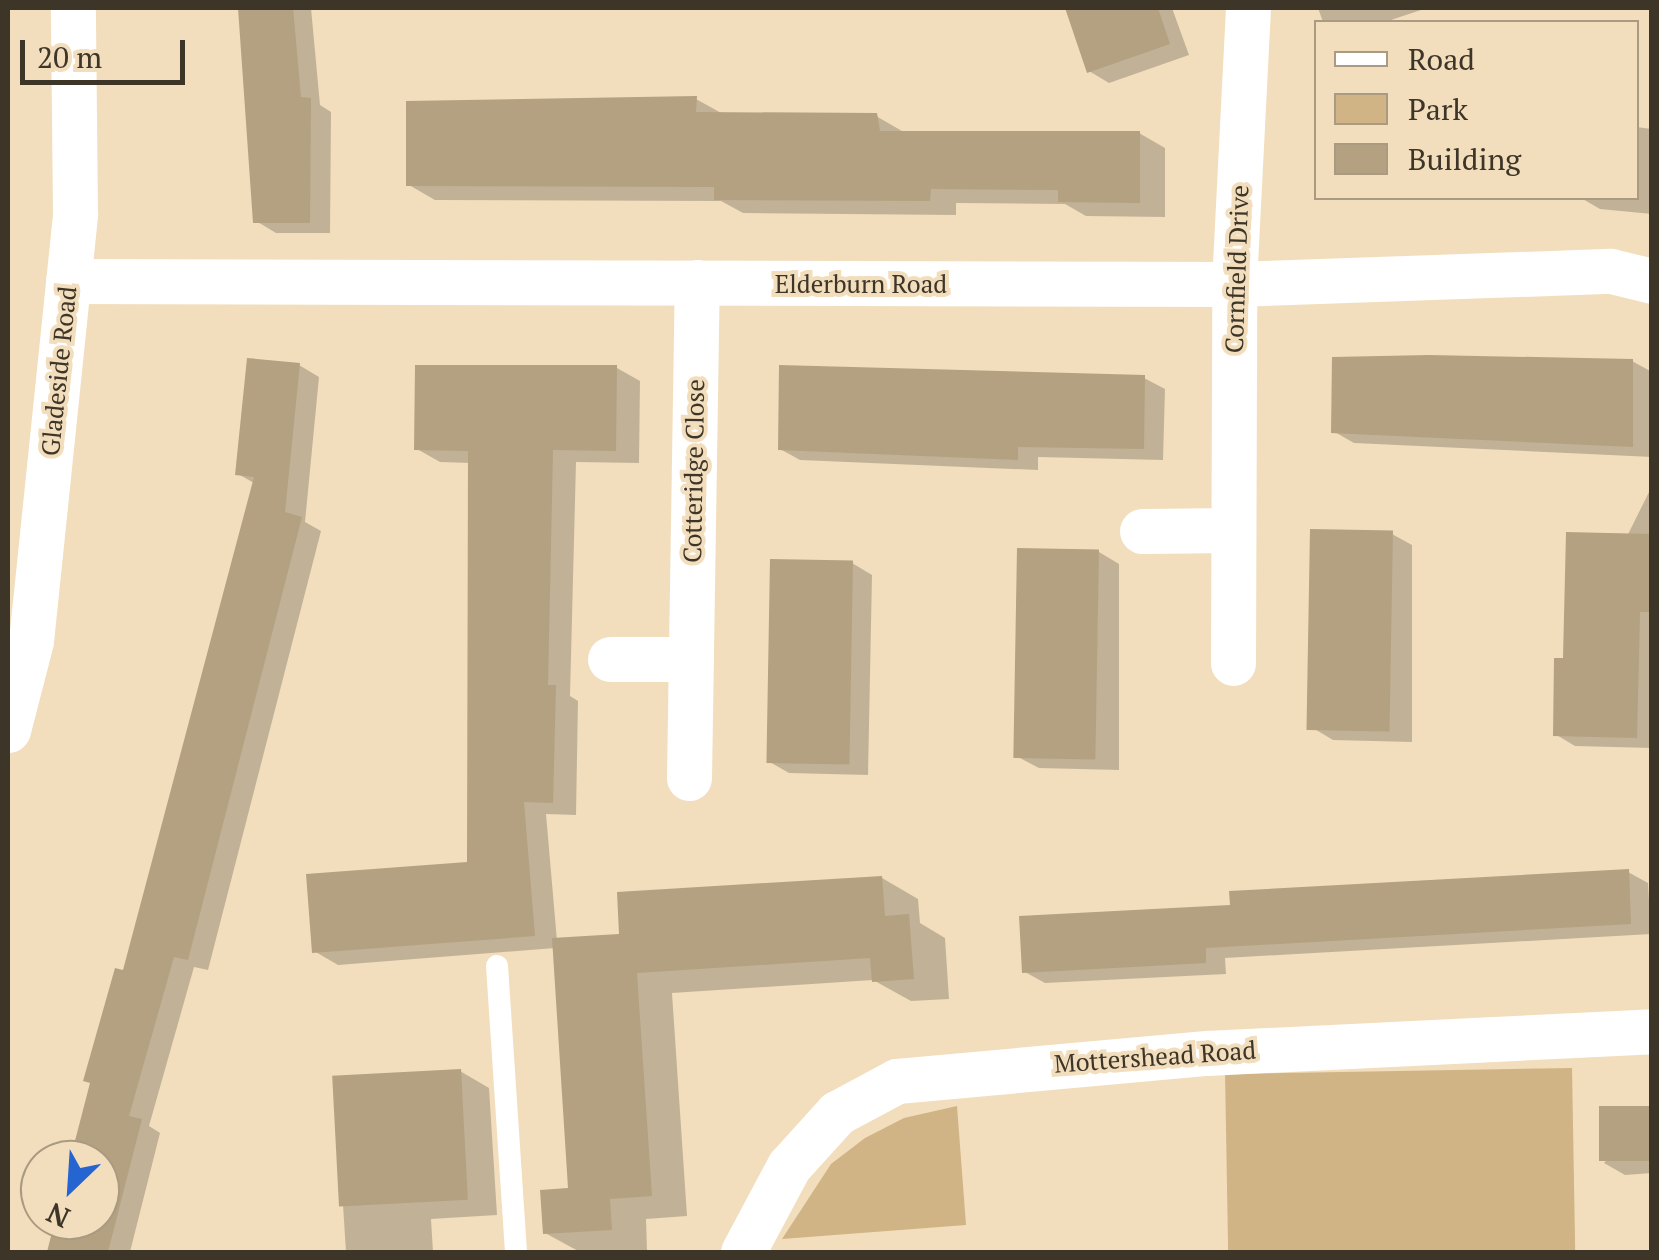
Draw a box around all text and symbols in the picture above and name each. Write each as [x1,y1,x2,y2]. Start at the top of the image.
scale bar [25,20,190,82]
legend [1314,20,1639,200]
text: 20 m [37,37,102,77]
text: Road [1408,39,1475,79]
text: Park [1408,89,1468,129]
text: Building [1408,139,1521,179]
street label: Cornfield Drive [1219,184,1255,354]
street label: Elderburn Road [775,269,947,299]
street label: Gladeside Road [35,285,83,457]
street label: Cotteridge Close [677,379,711,563]
street label: Mottershead Road [1053,1035,1257,1079]
north arrow [20,1140,120,1240]
text: N [41,1195,75,1237]

